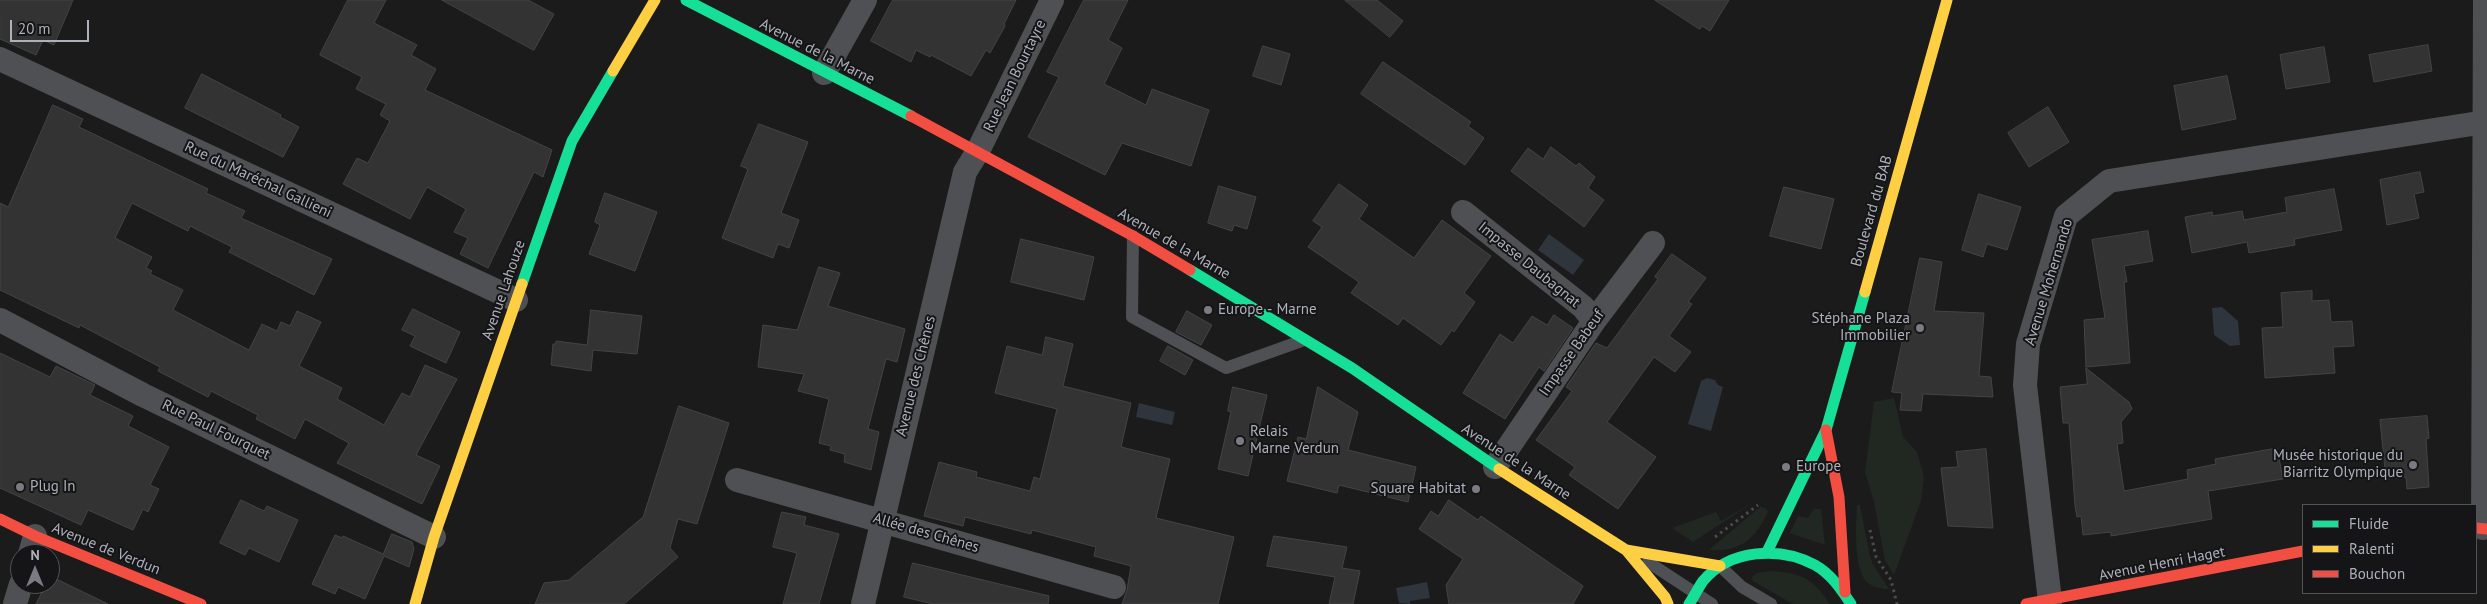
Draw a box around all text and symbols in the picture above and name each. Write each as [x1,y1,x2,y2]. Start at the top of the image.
scale bar [12,10,91,42]
street label: Avenue de la Marne [757,15,877,89]
street label: Rue Jean Bourtayre [980,17,1050,135]
text: 20 m [18,19,51,38]
street label: Rue du Maréchal Gallieni [181,138,335,222]
street label: Boulevard du BAB [1848,153,1896,269]
street label: Avenue de la Marne [1115,205,1233,283]
street label: Avenue Mohernando [2021,216,2077,348]
street label: Impasse Daubagnat [1474,218,1584,312]
street label: Avenue Lahouze [479,238,529,342]
place label: Europe - Marne [1218,301,1317,319]
marker: Europe - Marne [1202,304,1214,316]
street label: Impasse Babeuf [1536,306,1608,400]
place label: Stéphane Plaza Immobilier [1812,310,1910,345]
street label: Avenue des Chênes [892,314,940,438]
marker: Stéphane Plaza Immobilier [1914,322,1926,334]
street label: Rue Paul Fourquet [159,396,273,464]
street label: Avenue de la Marne [1458,420,1574,504]
place label: Relais Marne Verdun [1250,423,1339,458]
marker: Relais Marne Verdun [1234,435,1246,447]
place label: Musée historique du Biarritz Olympique [2273,447,2403,482]
place label: Europe [1796,458,1841,476]
marker: Musée historique du Biarritz Olympique [2407,459,2419,471]
marker: Europe [1780,461,1792,473]
place label: Plug In [30,478,75,496]
place label: Square Habitat [1370,480,1466,498]
marker: Plug In [14,481,26,493]
marker: Square Habitat [1470,483,1482,495]
legend [2302,504,2477,594]
street label: Allée des Chênes [871,509,981,557]
text: Fluide [2349,514,2389,533]
street label: Avenue de Verdun [49,519,163,579]
text: Ralenti [2349,539,2395,558]
street label: Avenue Henri Haget [2097,543,2227,585]
north arrow [10,544,60,594]
text: N [30,546,40,564]
text: Bouchon [2349,564,2405,583]

